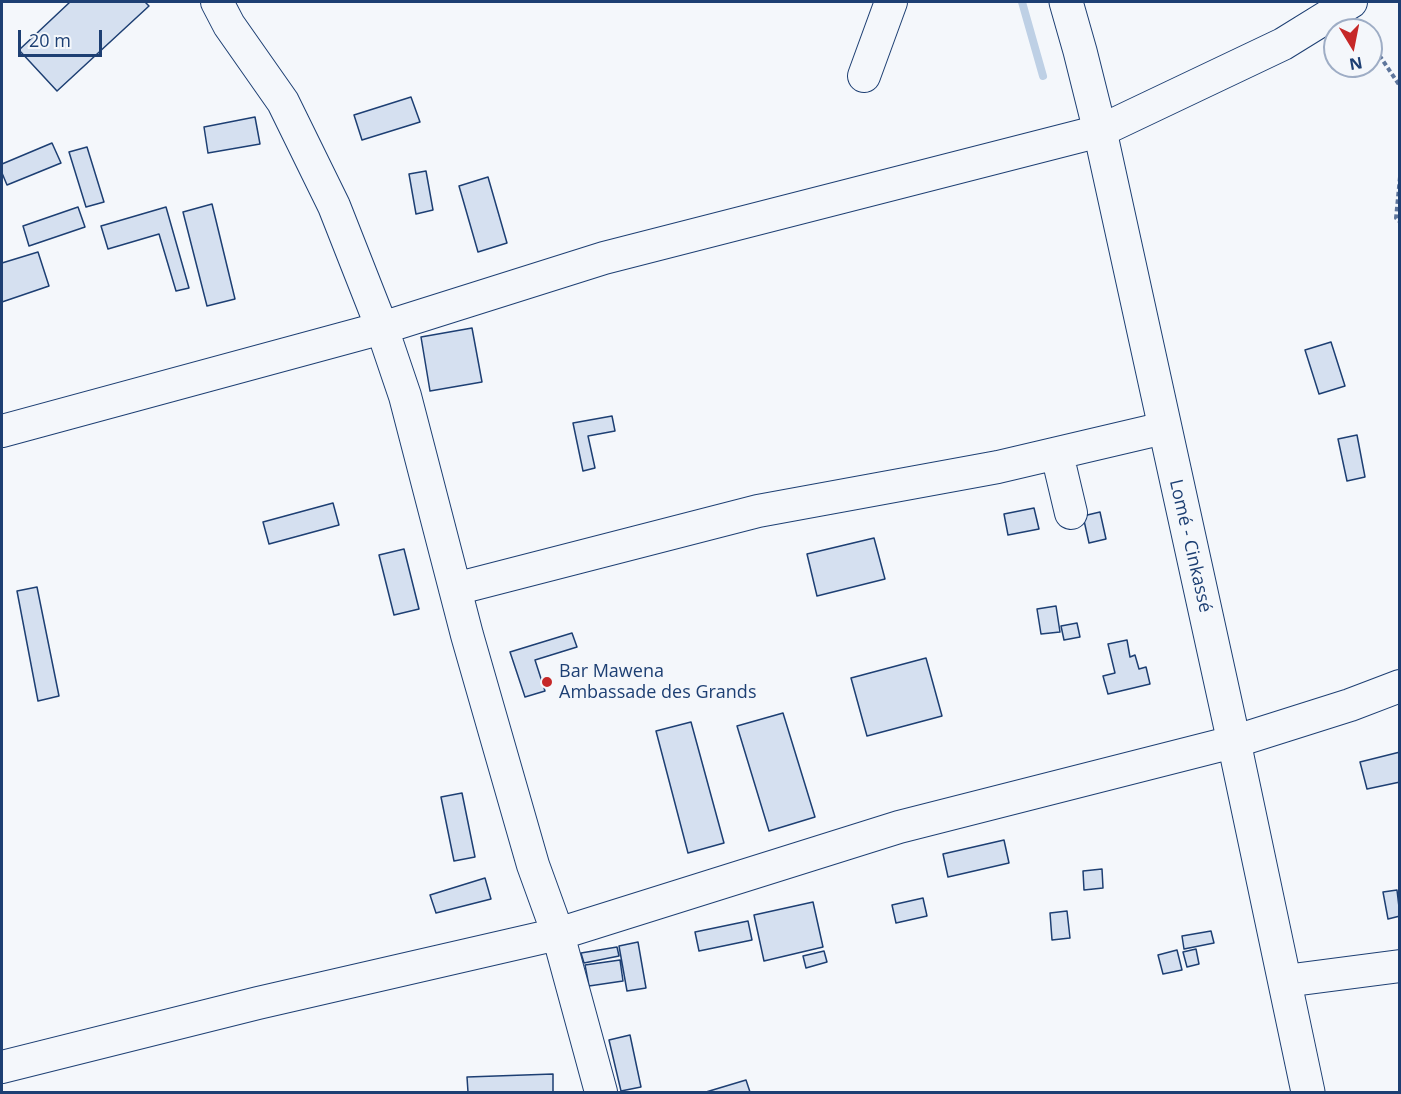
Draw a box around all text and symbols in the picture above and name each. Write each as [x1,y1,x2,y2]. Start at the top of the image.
scale bar [21,18,105,56]
north arrow [1323,18,1383,78]
text: 20 m [29,28,71,52]
text: N [1347,52,1364,76]
street label: Lomé - Cinkassé [1164,477,1216,615]
place label: Bar Mawena Ambassade des Grands [559,661,756,704]
marker: Bar Mawena Ambassade des Grands [540,675,554,689]

